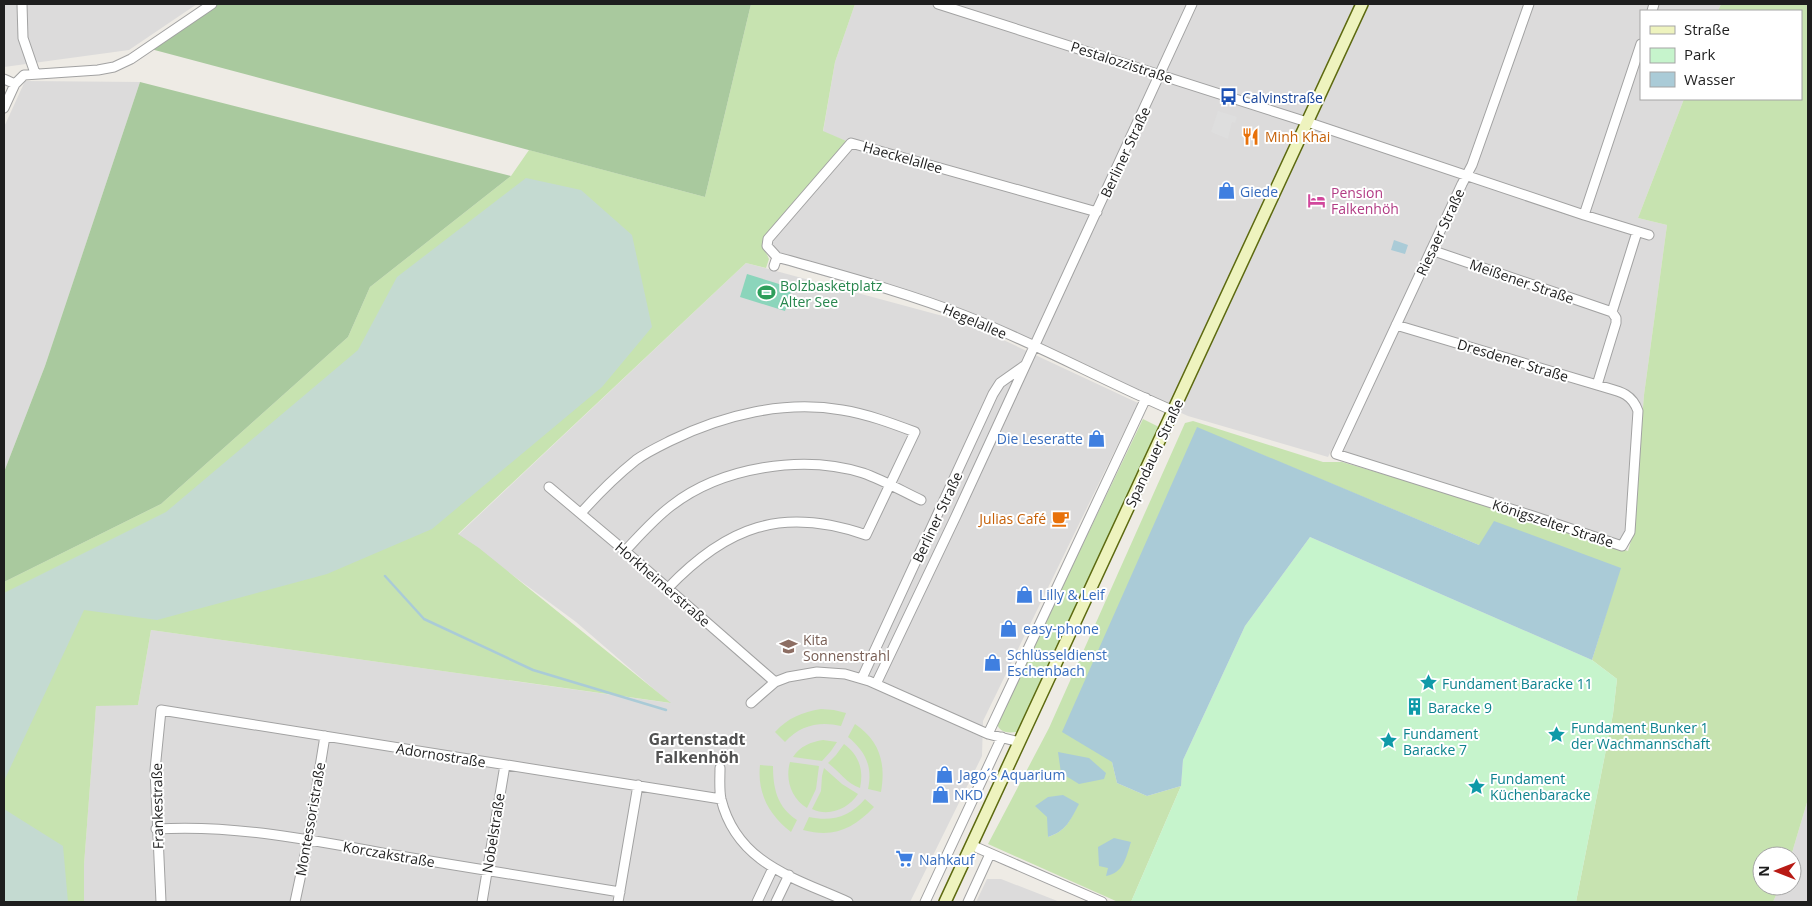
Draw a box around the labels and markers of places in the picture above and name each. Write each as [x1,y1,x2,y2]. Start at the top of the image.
bus stop icon: Calvinstraße [1218,87,1238,107]
place label: Calvinstraße [1242,88,1323,107]
restaurant icon: Minh Khai [1241,126,1261,146]
place label: Minh Khai [1265,127,1330,146]
shop icon: Giede [1216,181,1236,201]
place label: Giede [1240,182,1278,201]
place label: Pension Falkenhöh [1331,183,1399,218]
hotel icon: Pension Falkenhöh [1307,190,1327,210]
place label: Bolzbasketplatz Alter See [780,276,883,311]
sports icon: Bolzbasketplatz Alter See [756,283,776,303]
shop icon: Die Leseratte [1087,428,1107,448]
place label: Die Leseratte [997,429,1083,448]
cafe icon: Julias Café [1050,508,1070,528]
place label: Julias Café [977,509,1046,528]
shop icon: Lilly & Leif [1015,584,1035,604]
place label: Lilly & Leif [1039,585,1106,604]
shop icon: easy-phone [999,618,1019,638]
place label: easy-phone [1023,619,1099,638]
place label: Kita Sonnenstrahl [803,630,890,665]
school or university icon: Kita Sonnenstrahl [779,637,799,657]
place label: Schlüsseldienst Eschenbach [1007,645,1107,680]
shop icon: Schlüsseldienst Eschenbach [983,652,1003,672]
place icon: Fundament Baracke 11 [1418,673,1438,693]
place label: Fundament Baracke 11 [1442,674,1593,693]
building icon: Baracke 9 [1404,697,1424,717]
place label: Baracke 9 [1428,698,1492,717]
place label: Fundament Bunker 1 der Wachmannschaft [1571,718,1710,753]
place label: Fundament Baracke 7 [1403,724,1478,759]
place icon: Fundament Bunker 1 der Wachmannschaft [1547,725,1567,745]
place icon: Fundament Baracke 7 [1379,731,1399,751]
shop icon: Jago´s Aquarium [935,764,955,784]
place label: Jago´s Aquarium [957,765,1065,784]
place label: Fundament Küchenbaracke [1490,769,1591,804]
place icon: Fundament Küchenbaracke [1466,776,1486,796]
shop icon: NKD [930,784,950,804]
place label: NKD [954,785,983,804]
supermarket icon: Nahkauf [895,849,915,869]
place label: Nahkauf [919,850,976,869]

